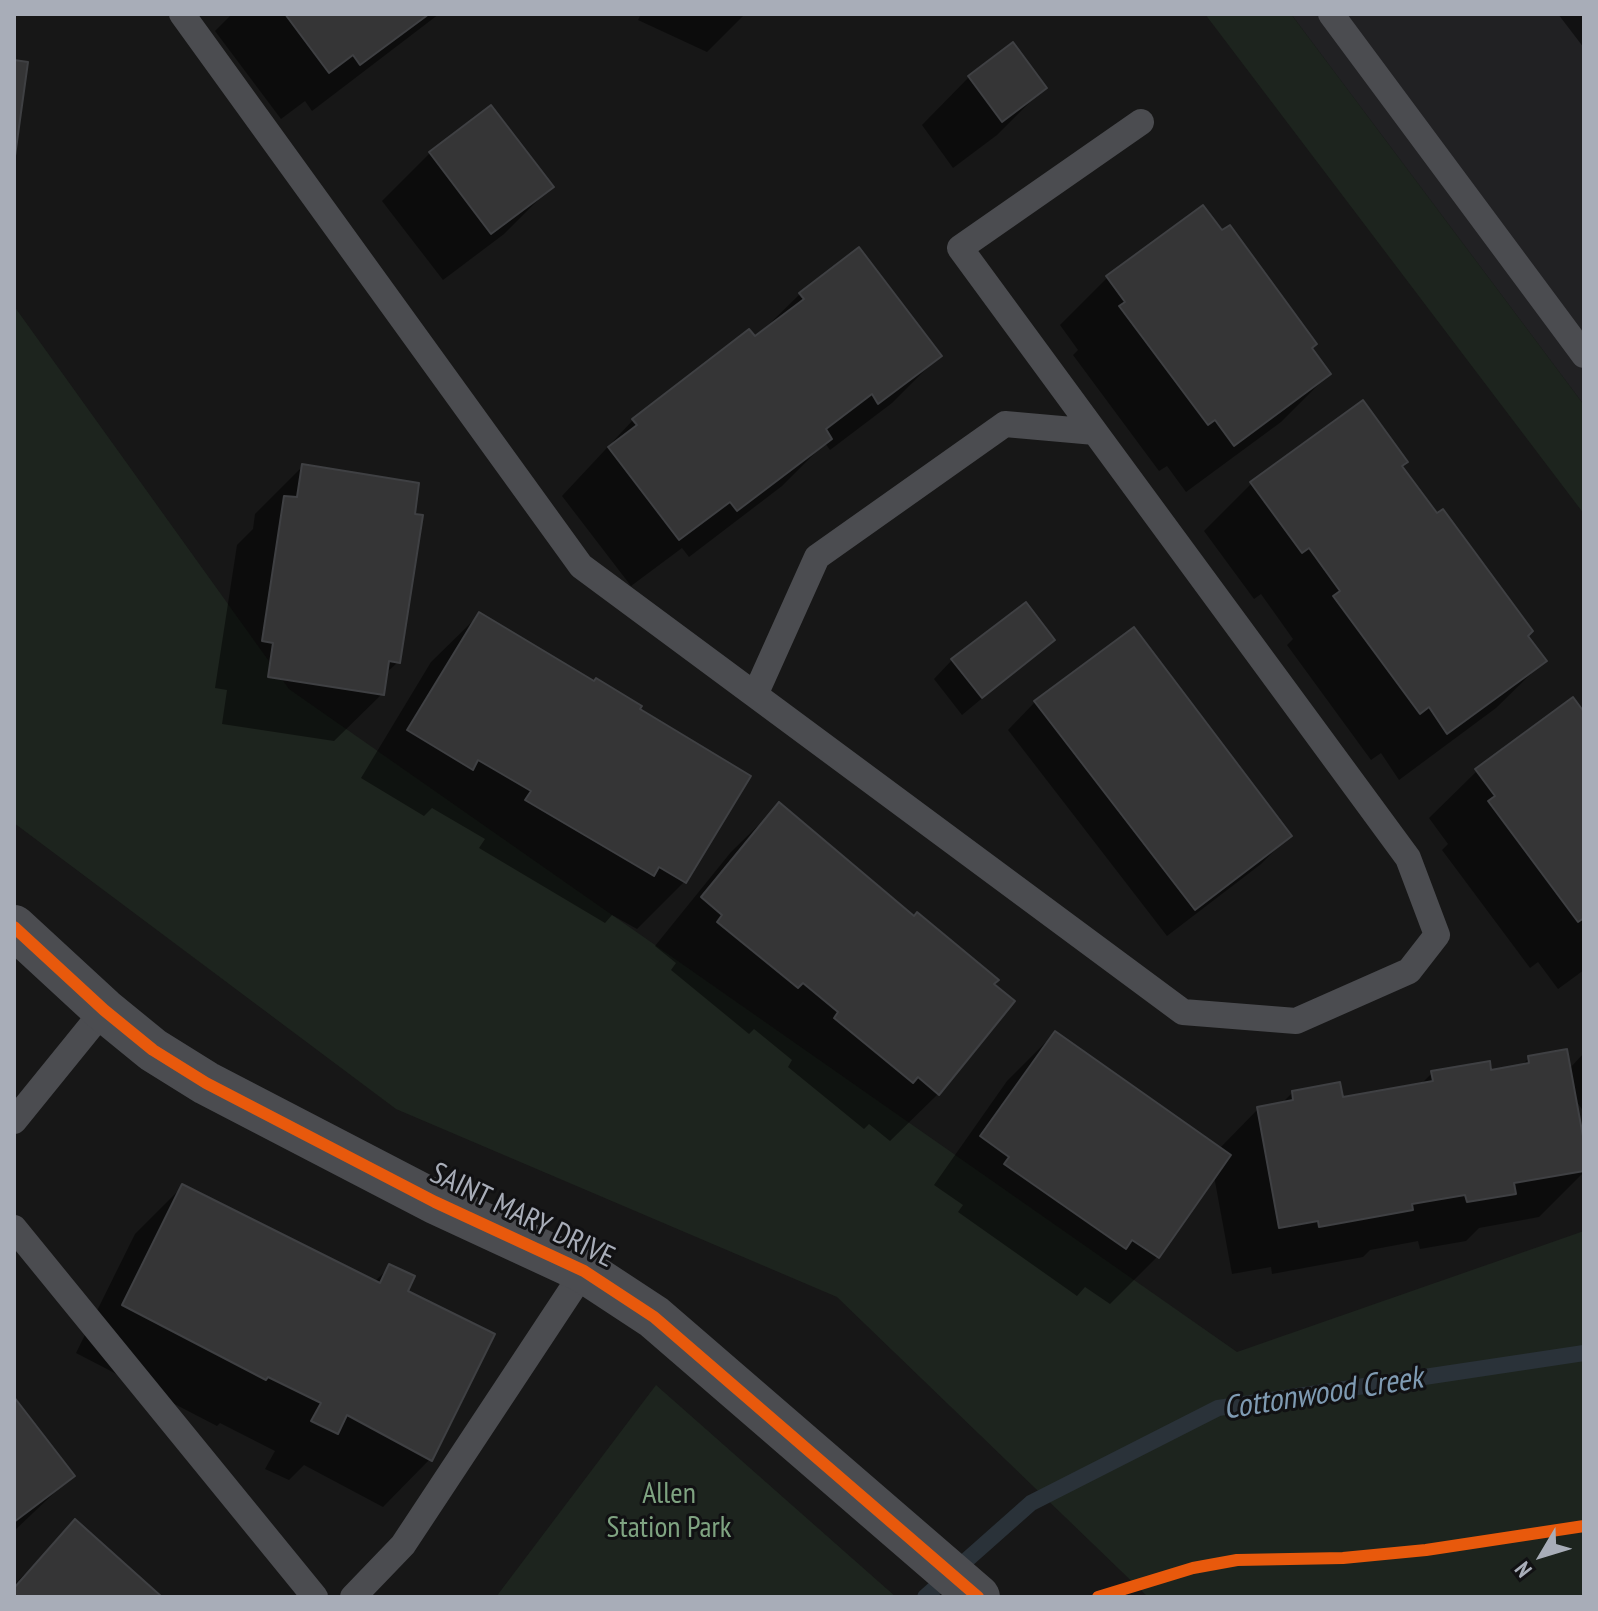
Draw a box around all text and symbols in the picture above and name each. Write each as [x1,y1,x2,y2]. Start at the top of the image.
street label: SAINT MARY DRIVE [424,1156,620,1276]
water label: Cottonwood Creek [1221,1359,1425,1429]
park label: Allen Station Park [607,1476,731,1546]
north arrow [1502,1515,1582,1595]
text: N [1508,1556,1538,1583]

